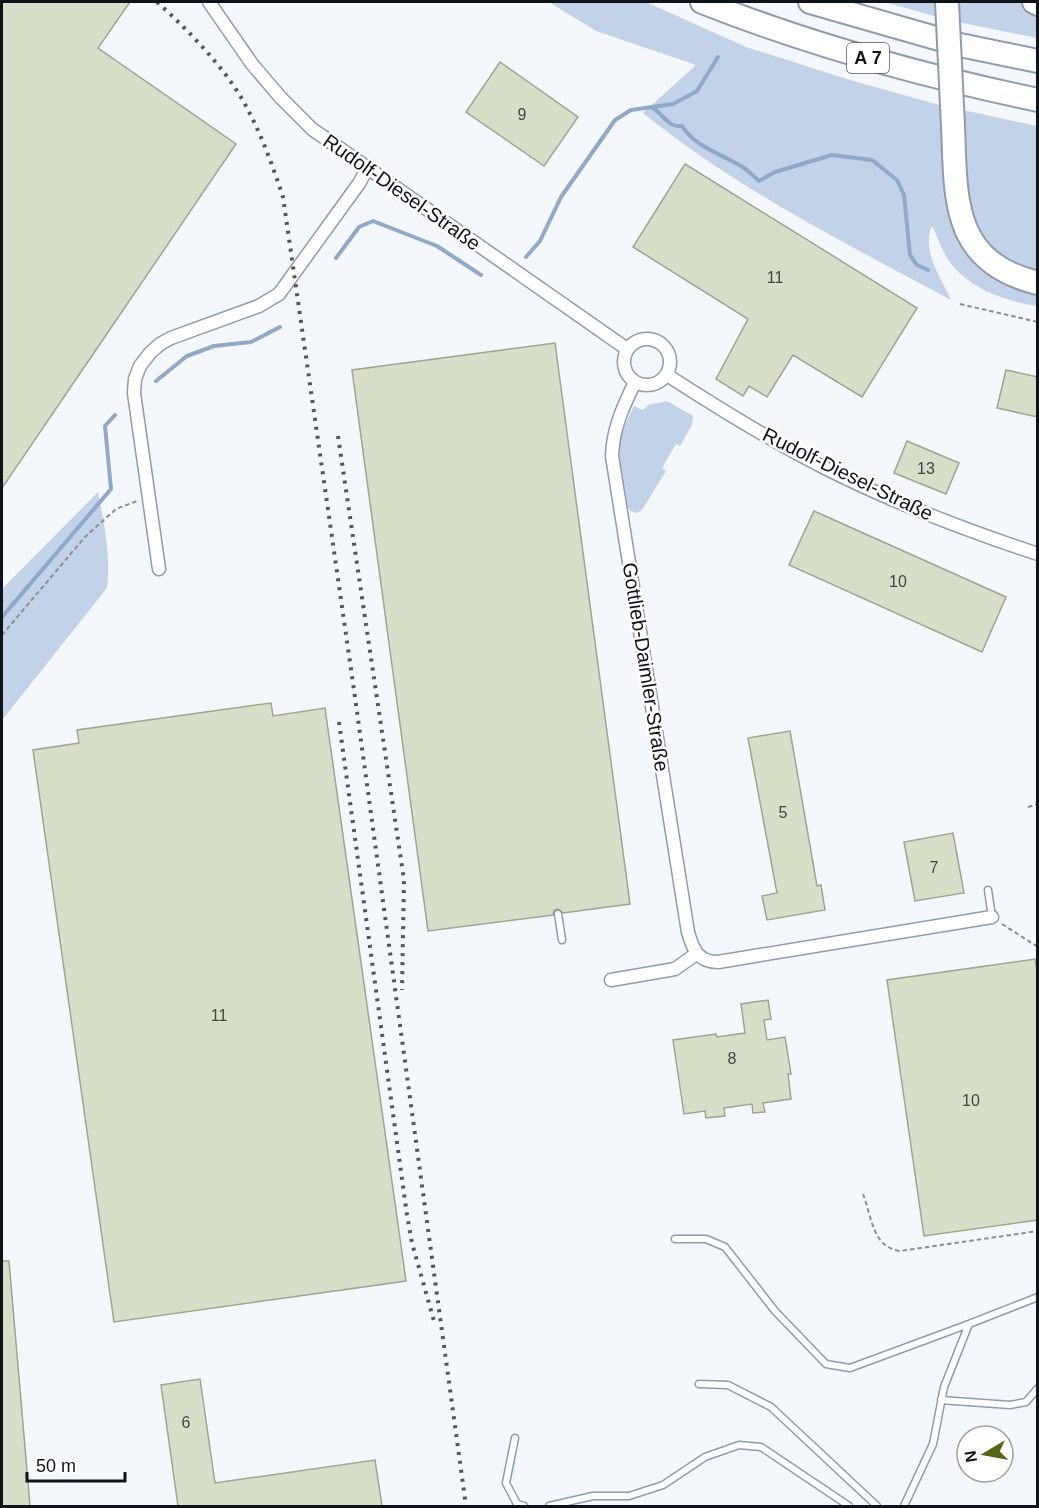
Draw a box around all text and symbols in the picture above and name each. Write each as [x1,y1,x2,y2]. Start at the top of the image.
road number: A 7 [847,43,889,73]
house number: 9 [518,106,527,123]
street label: Rudolf-Diesel-Straße [319,129,485,255]
house number: 11 [767,269,783,286]
street label: Rudolf-Diesel-Straße [759,423,937,525]
house number: 13 [917,460,935,477]
street label: Gottlieb-Daimler-Straße [619,561,673,773]
house number: 10 [889,573,907,590]
house number: 5 [779,804,788,821]
house number: 7 [930,859,939,876]
house number: 11 [211,1007,227,1024]
house number: 8 [728,1050,737,1067]
house number: 10 [962,1092,980,1109]
house number: 6 [182,1414,191,1431]
north arrow [955,1424,1015,1484]
scale bar [27,1445,124,1483]
text: N [961,1449,980,1464]
text: 50 m [36,1456,76,1476]

